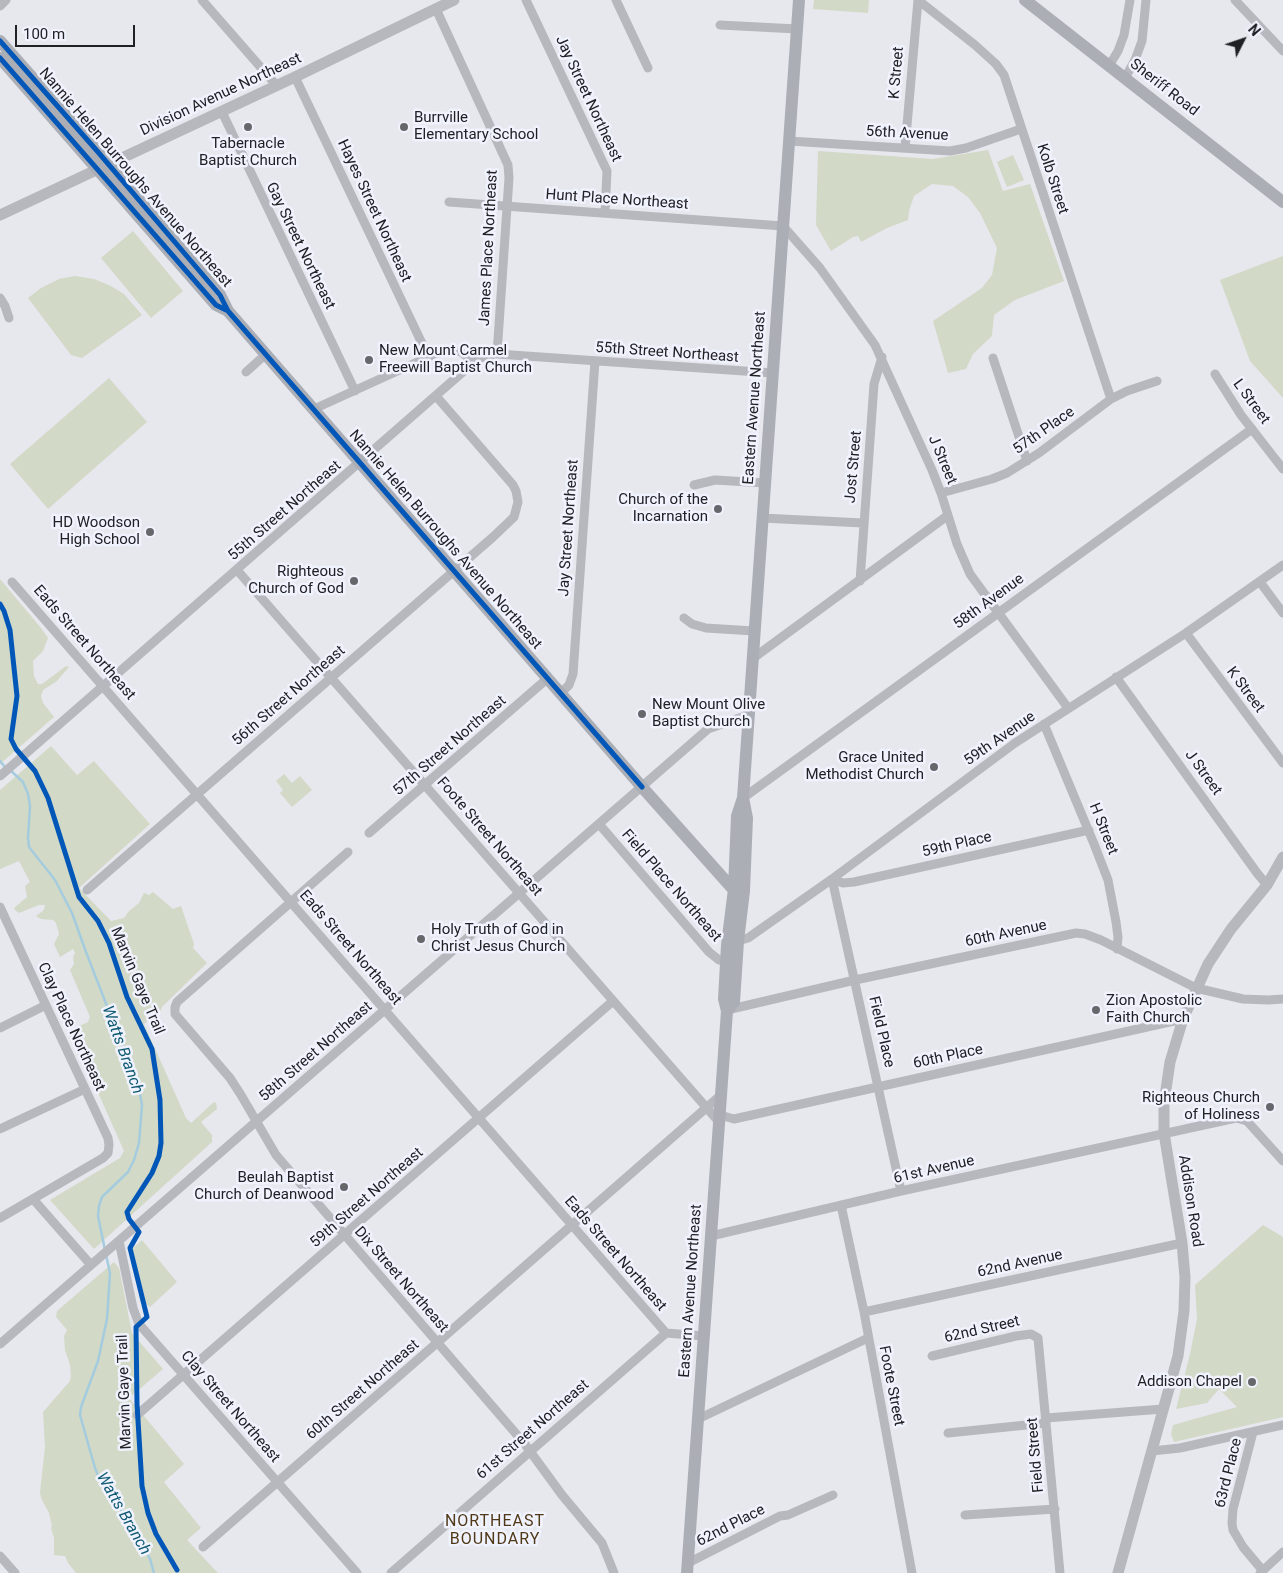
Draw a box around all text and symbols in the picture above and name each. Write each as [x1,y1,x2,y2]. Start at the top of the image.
scale bar [18,15,138,47]
north arrow [1218,15,1268,65]
text: N [1245,21,1264,39]
text: 100 m [23,25,65,43]
street label: Jay Street Northeast [551,33,625,165]
street label: K Street [886,46,908,100]
street label: Division Avenue Northeast [138,50,304,140]
street label: Sheriff Road [1126,56,1202,120]
street label: Nannie Helen Burroughs Avenue Northeast [35,65,235,291]
place label: Burrville Elementary School [414,109,538,144]
marker: Tabernacle Baptist Church [242,121,254,133]
marker: Burrville Elementary School [398,121,410,133]
street label: 56th Avenue [865,123,949,145]
place label: Tabernacle Baptist Church [199,135,297,170]
street label: Hayes Street Northeast [333,137,415,285]
street label: Kolb Street [1032,141,1072,217]
street label: James Place Northeast [476,169,502,327]
street label: Gay Street Northeast [261,180,339,312]
street label: Hunt Place Northeast [545,186,689,214]
street label: Eastern Avenue Northeast [740,311,770,485]
street label: 55th Street Northeast [595,339,739,367]
place label: New Mount Carmel Freewill Baptist Church [379,342,532,377]
marker: New Mount Carmel Freewill Baptist Church [363,354,375,366]
street label: L Street [1229,376,1273,428]
street label: 57th Place [1010,403,1078,459]
street label: Nannie Helen Burroughs Avenue Northeast [345,427,545,653]
street label: Jost Street [842,430,866,504]
street label: J Street [924,433,960,487]
street label: 55th Street Northeast [225,457,345,565]
street label: Jay Street Northeast [555,459,583,597]
place label: Church of the Incarnation [618,491,708,526]
marker: Church of the Incarnation [712,503,724,515]
place label: HD Woodson High School [53,514,140,549]
marker: HD Woodson High School [144,526,156,538]
place label: Righteous Church of God [248,563,344,598]
street label: 58th Avenue [950,570,1028,634]
marker: Righteous Church of God [348,575,360,587]
street label: Eads Street Northeast [29,582,139,704]
street label: 56th Street Northeast [229,642,349,750]
street label: K Street [1222,664,1268,716]
street label: 57th Street Northeast [390,692,510,800]
place label: New Mount Olive Baptist Church [652,696,765,731]
marker: New Mount Olive Baptist Church [636,708,648,720]
street label: 59th Avenue [961,708,1039,770]
street label: J Street [1181,747,1225,799]
place label: Grace United Methodist Church [805,749,924,784]
marker: Grace United Methodist Church [928,761,940,773]
street label: Foote Street Northeast [432,774,546,900]
street label: H Street [1085,801,1121,857]
street label: Field Place Northeast [617,826,725,946]
street label: 59th Place [920,828,994,862]
street label: Eads Street Northeast [295,887,405,1009]
street label: 60th Avenue [964,917,1048,951]
place label: Holy Truth of God in Christ Jesus Church [431,921,565,956]
street label: Marvin Gaye Trail [106,925,168,1037]
marker: Holy Truth of God in Christ Jesus Church [415,933,427,945]
street label: Clay Place Northeast [33,960,109,1094]
place label: Zion Apostolic Faith Church [1106,992,1202,1027]
street label: Field Place [864,995,898,1069]
street label: 58th Street Northeast [256,998,376,1106]
water label: Watts Branch [97,1003,147,1097]
marker: Zion Apostolic Faith Church [1090,1004,1102,1016]
street label: 60th Place [911,1041,985,1073]
place label: Righteous Church of Holiness [1142,1089,1260,1124]
marker: Righteous Church of Holiness [1264,1101,1276,1113]
street label: 59th Street Northeast [307,1144,427,1252]
street label: 61st Avenue [892,1152,976,1188]
street label: Addison Road [1174,1154,1206,1248]
place label: Beulah Baptist Church of Deanwood [194,1169,334,1204]
marker: Beulah Baptist Church of Deanwood [338,1181,350,1193]
street label: Eads Street Northeast [560,1193,670,1315]
street label: Eastern Avenue Northeast [676,1204,706,1378]
street label: Dix Street Northeast [350,1223,452,1337]
street label: 62nd Avenue [976,1246,1064,1282]
street label: 62nd Street [943,1313,1021,1347]
street label: Marvin Gaye Trail [114,1334,136,1450]
street label: 60th Street Northeast [303,1336,423,1444]
street label: Foote Street [874,1344,908,1428]
street label: Clay Street Northeast [177,1347,283,1467]
place label: Addison Chapel [1137,1373,1242,1391]
street label: 61st Street Northeast [473,1376,593,1484]
marker: Addison Chapel [1246,1376,1258,1388]
street label: Field Street [1024,1417,1048,1493]
street label: 63rd Place [1212,1436,1246,1510]
water label: Watts Branch [92,1469,154,1559]
street label: 62nd Place [694,1501,768,1551]
district label: NORTHEAST BOUNDARY [444,1512,546,1550]

